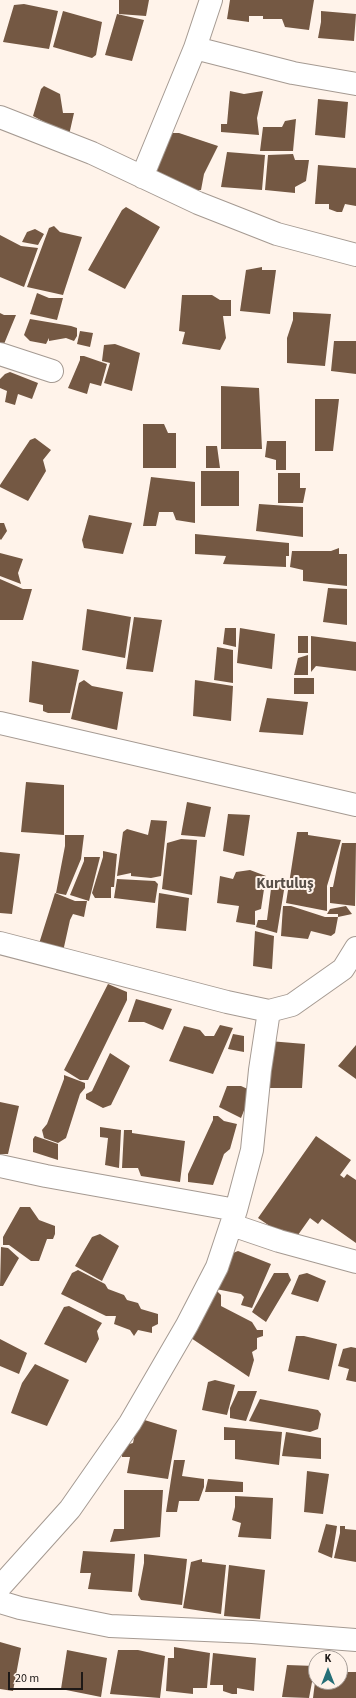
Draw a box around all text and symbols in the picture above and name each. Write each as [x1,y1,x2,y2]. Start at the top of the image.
district label: Kurtuluş [256,876,314,894]
north arrow [308,1650,348,1690]
text: K [325,1651,331,1666]
scale bar [10,1664,85,1690]
text: 20 m [15,1670,39,1687]

